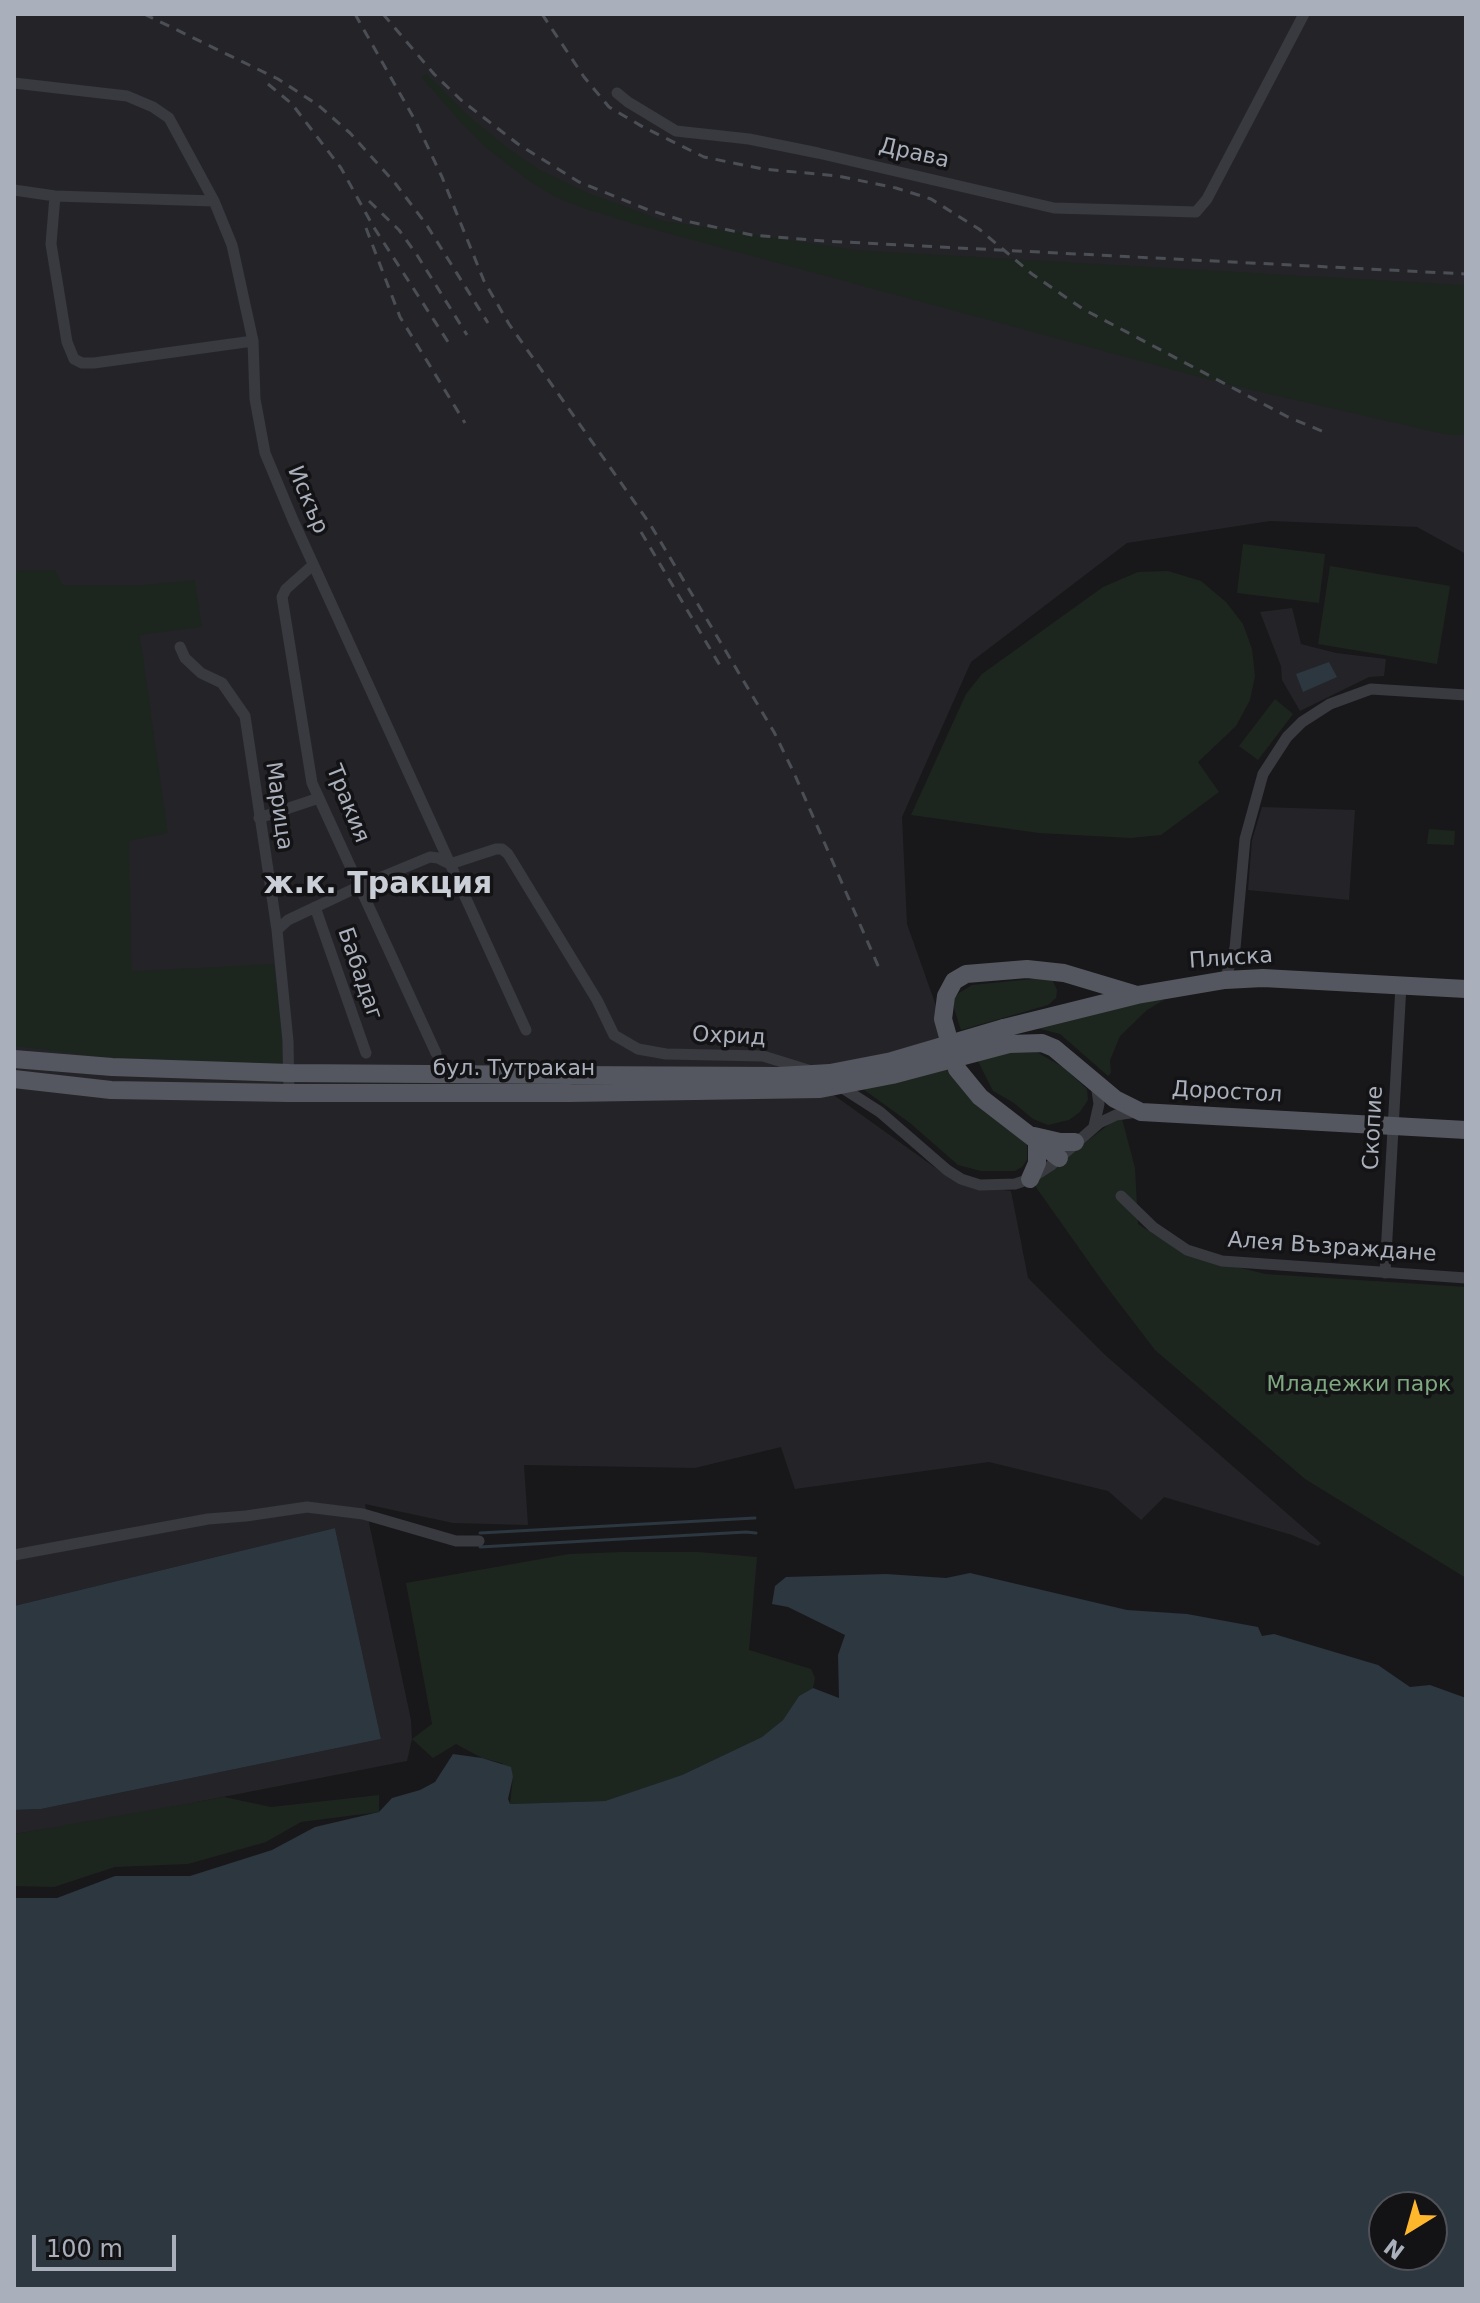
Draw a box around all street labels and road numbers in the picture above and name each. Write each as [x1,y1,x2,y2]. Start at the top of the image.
street label: Драва [876,133,952,175]
street label: Искър [281,462,333,538]
street label: Марица [259,760,297,852]
street label: Тракия [319,761,375,847]
street label: Бабадаг [331,924,387,1024]
street label: Плиска [1188,943,1274,975]
street label: Охрид [691,1022,767,1052]
street label: бул. Тутракан [433,1056,595,1082]
street label: Доростол [1171,1077,1283,1109]
street label: Скопие [1359,1085,1389,1171]
street label: Алея Възраждане [1227,1228,1437,1268]

